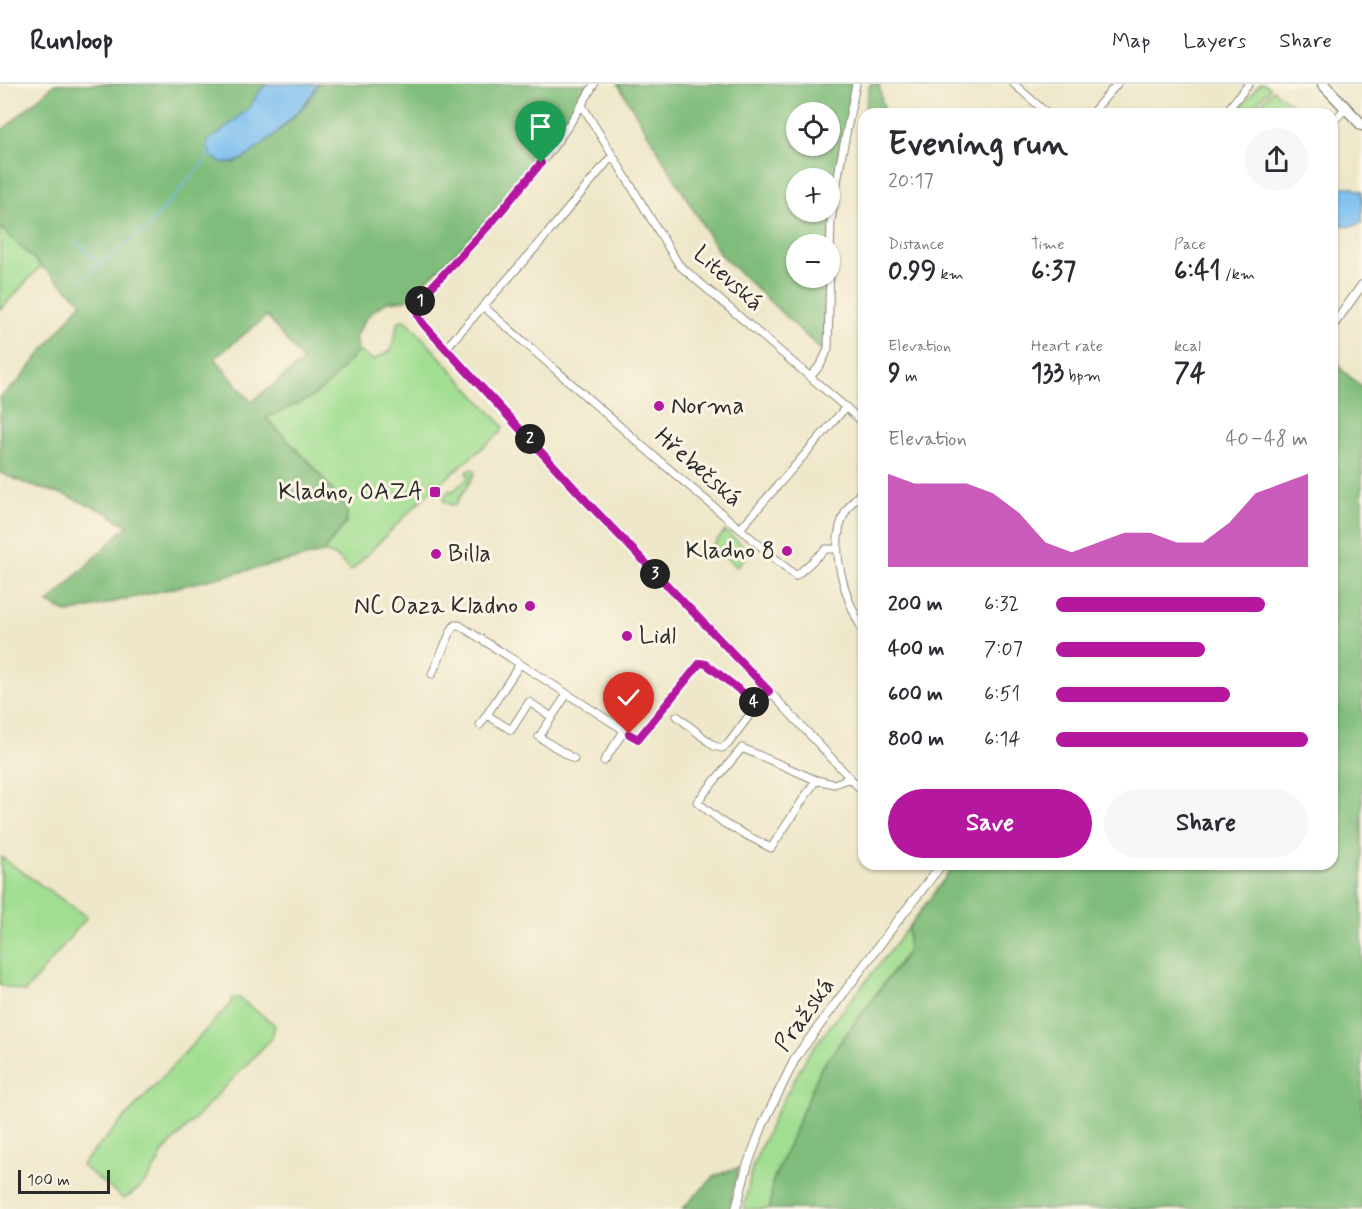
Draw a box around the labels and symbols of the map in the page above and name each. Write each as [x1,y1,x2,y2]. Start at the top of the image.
pin [515,101,566,163]
street label: Litevská [686,239,770,319]
pin: 1 [405,286,435,316]
place label: Norma [671,391,744,422]
marker: Norma [652,399,666,413]
street label: Hřebečská [648,421,748,515]
pin: 2 [515,424,545,454]
place label: Kladno, OAZA [278,477,423,508]
marker: Kladno, OAZA [428,485,442,499]
place label: Kladno 8 [686,536,775,567]
place label: Billa [448,539,491,570]
marker: Kladno 8 [780,544,794,558]
marker: Billa [429,547,443,561]
pin: 3 [640,559,670,589]
place label: NC Oaza Kladno [354,591,518,622]
marker: NC Oaza Kladno [523,599,537,613]
place label: Lidl [639,621,676,652]
marker: Lidl [620,629,634,643]
pin [603,672,654,734]
pin: 4 [739,687,769,717]
street label: Pražská [768,972,842,1058]
scale bar [18,1167,110,1194]

